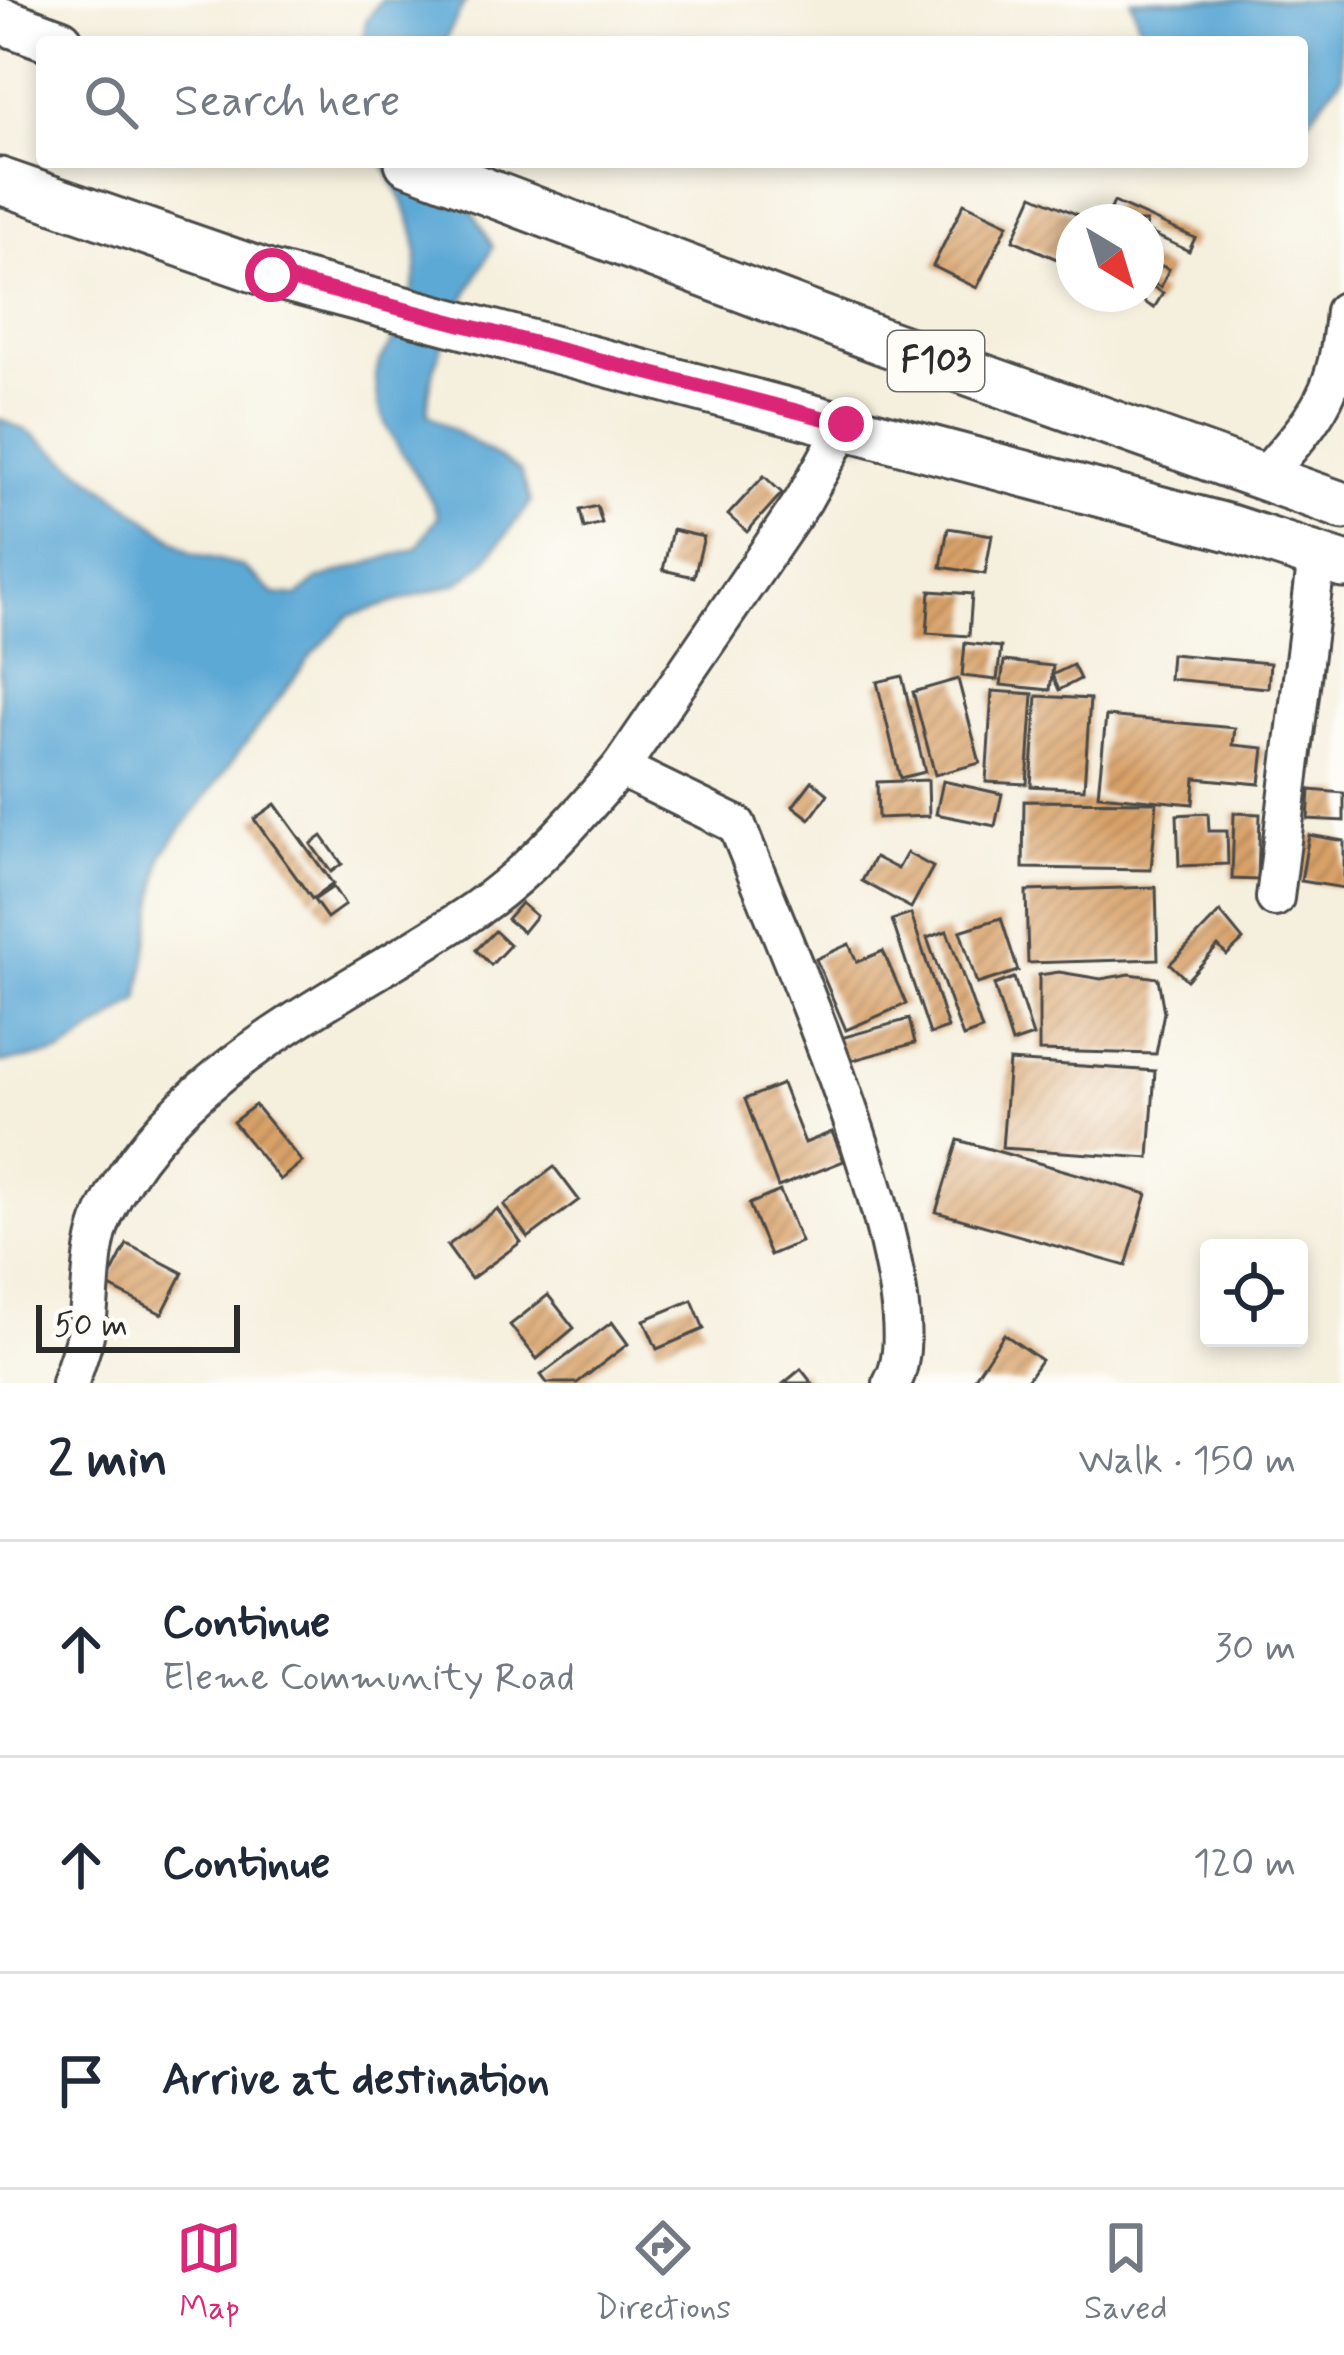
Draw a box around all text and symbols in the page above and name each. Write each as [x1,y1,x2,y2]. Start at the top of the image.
search box [36,36,1308,168]
icon: search [78,69,144,135]
text: Search here [174,73,401,132]
north arrow [1056,204,1164,312]
route start [245,248,299,302]
road number: F103 [888,331,984,391]
route end [819,397,873,451]
map controls [1200,1239,1308,1347]
button: locate [1200,1239,1308,1347]
scale bar [36,1299,240,1352]
text: 50 m [54,1304,128,1348]
text: 2 min [48,1428,168,1494]
text: Walk · 150 m [1078,1436,1296,1487]
text: Continue [162,1594,330,1653]
icon: ahead [48,1616,114,1682]
text: 30 m [1214,1623,1296,1674]
text: Eleme Community Road [162,1653,575,1704]
icon: ahead [48,1832,114,1898]
text: Continue [162,1835,330,1894]
text: 120 m [1193,1839,1296,1890]
icon: arrive [48,2048,114,2114]
text: Arrive at destination [162,2051,550,2110]
tab: Map [176,2215,242,2331]
tab: Directions [595,2215,731,2331]
tab: Saved [1084,2215,1168,2331]

